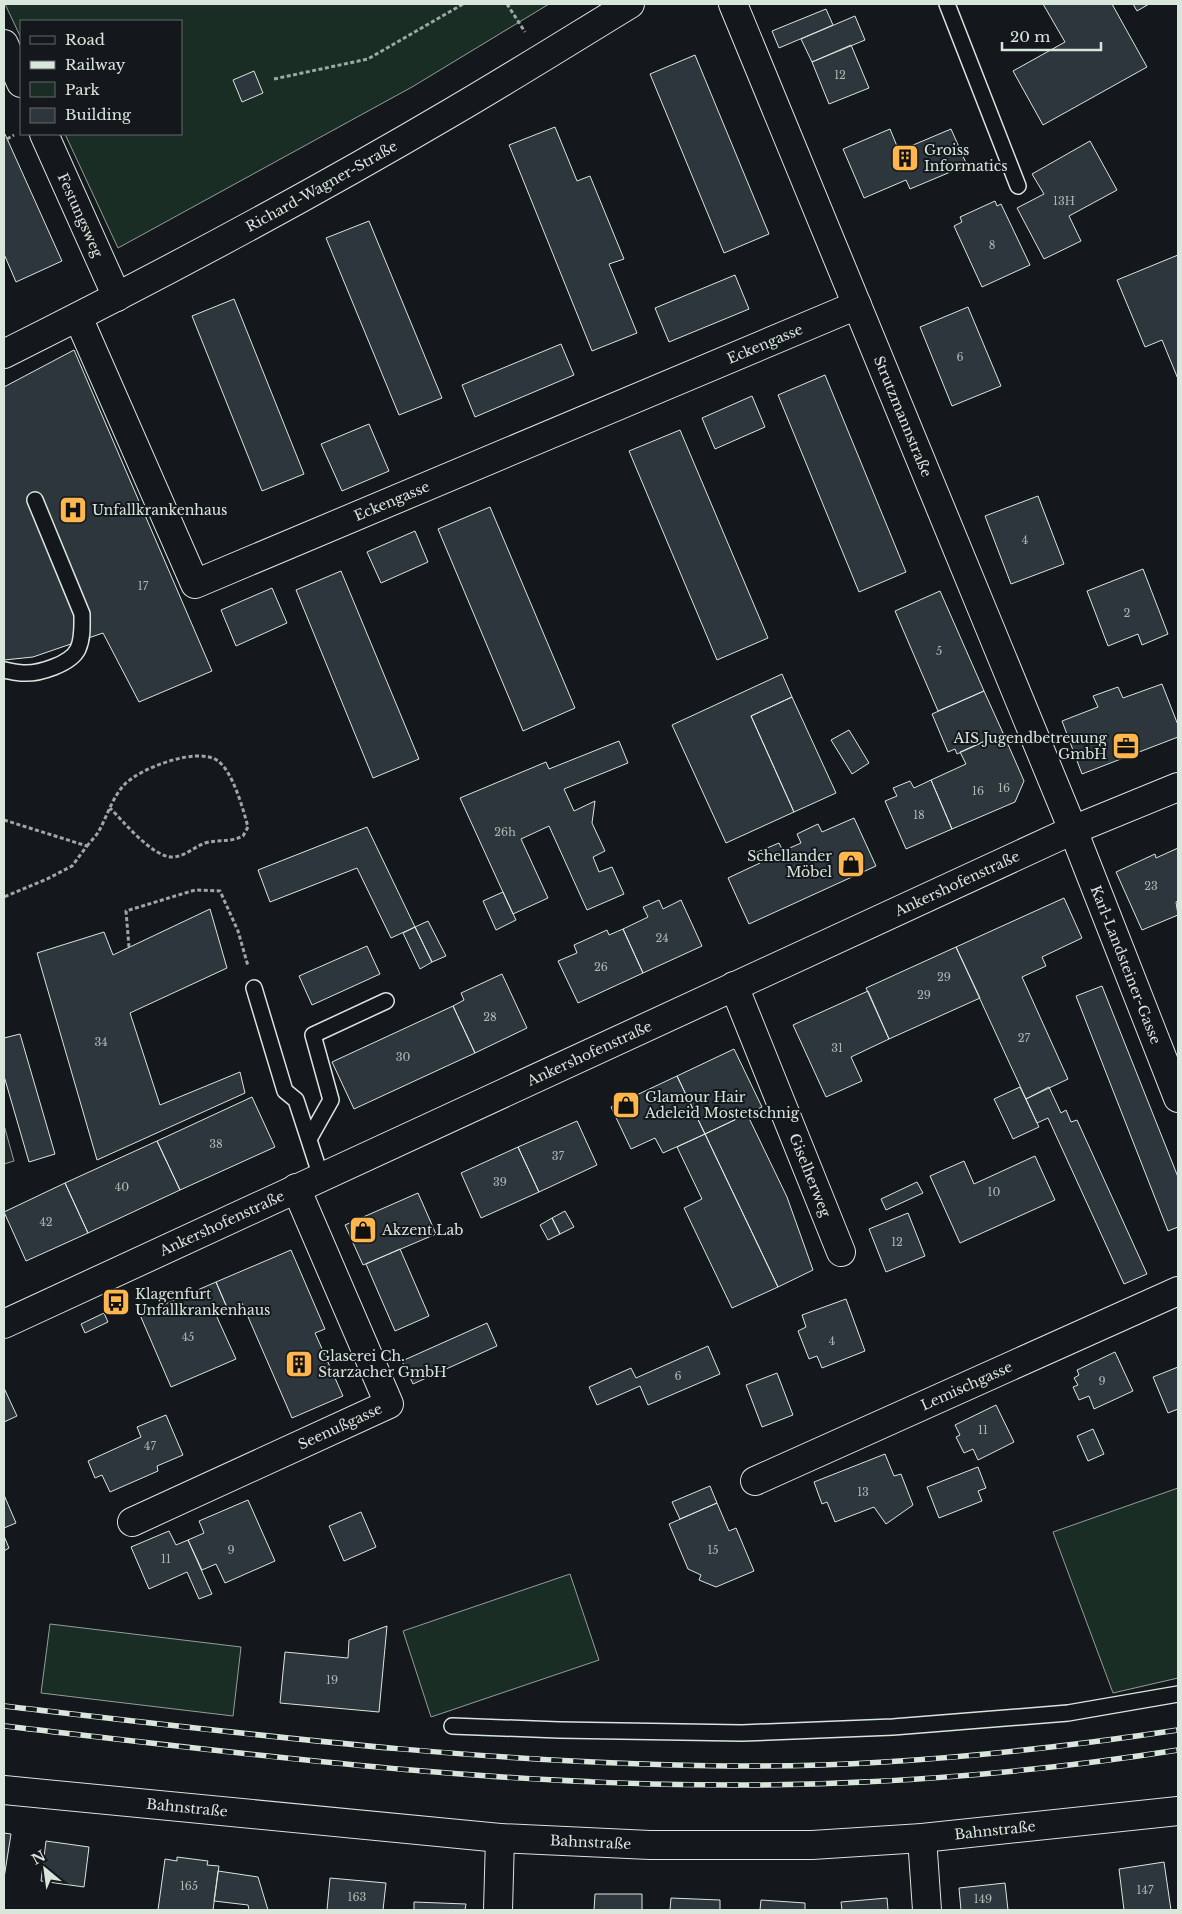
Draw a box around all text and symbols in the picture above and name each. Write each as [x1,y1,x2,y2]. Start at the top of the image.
legend [20,20,182,135]
scale bar [1002,20,1101,52]
text: 20 m [1010,27,1050,46]
text: Road [65,30,105,49]
text: Railway [65,55,126,74]
house number: 12 [834,68,846,82]
text: Park [65,80,101,99]
text: Building [65,105,132,124]
street label: Richard-Wagner-Straße [243,137,400,236]
place label: Groiss Informatics [924,141,1008,175]
building icon: Groiss Informatics [890,143,920,173]
street label: Festungsweg [54,170,107,261]
house number: 13H [1053,194,1075,208]
house number: 8 [989,238,995,252]
street label: Eckengasse [724,320,805,368]
house number: 6 [956,350,964,364]
street label: Strutzmannstraße [870,353,936,480]
street label: Eckengasse [351,477,432,525]
hospital icon: Unfallkrankenhaus [58,495,88,525]
place label: Unfallkrankenhaus [92,501,227,519]
house number: 4 [1022,533,1028,547]
house number: 17 [138,579,149,593]
house number: 2 [1124,606,1131,620]
house number: 5 [936,644,942,658]
place label: AIS Jugendbetreuung GmbH [952,729,1108,763]
office icon: AIS Jugendbetreuung GmbH [1111,731,1141,761]
house number: 16 [998,781,1010,795]
house number: 16 [972,784,984,798]
house number: 18 [913,808,925,822]
house number: 26h [494,825,516,839]
place label: Schellander Möbel [747,847,832,881]
street label: Ankershofenstraße [891,847,1022,921]
shop icon: Schellander Möbel [836,849,866,879]
house number: 23 [1144,879,1158,893]
street label: Karl-Landsteiner-Gasse [1087,883,1165,1047]
house number: 24 [655,931,669,945]
house number: 26 [594,960,608,974]
house number: 29 [937,970,951,984]
house number: 29 [917,988,931,1002]
house number: 28 [483,1010,497,1024]
street label: Ankershofenstraße [523,1017,655,1090]
house number: 27 [1018,1031,1031,1045]
house number: 34 [94,1035,108,1049]
house number: 31 [831,1041,843,1055]
house number: 30 [396,1050,410,1064]
place label: Glamour Hair Adeleid Mostetschnig [644,1088,800,1122]
shop icon: Glamour Hair Adeleid Mostetschnig [611,1090,641,1120]
street label: Giselherweg [785,1131,835,1220]
house number: 38 [209,1137,223,1151]
house number: 37 [552,1149,565,1163]
house number: 39 [493,1175,507,1189]
house number: 40 [115,1180,129,1194]
house number: 10 [988,1185,1001,1199]
street label: Ankershofenstraße [156,1187,287,1260]
house number: 42 [39,1215,53,1229]
shop icon: Akzent Lab [348,1215,378,1245]
place label: Akzent Lab [381,1221,463,1239]
house number: 12 [891,1235,903,1249]
place label: Klagenfurt Unfallkrankenhaus [135,1285,270,1319]
bus stop icon: Klagenfurt Unfallkrankenhaus [101,1287,131,1317]
house number: 45 [182,1330,194,1344]
house number: 4 [829,1334,835,1348]
place label: Glaserei Ch. Starzacher GmbH [318,1347,447,1381]
building icon: Glaserei Ch. Starzacher GmbH [284,1349,314,1379]
street label: Lemischgasse [918,1358,1015,1414]
house number: 6 [674,1369,682,1383]
house number: 9 [1098,1374,1106,1388]
street label: Seenußgasse [295,1399,385,1454]
house number: 11 [978,1423,988,1437]
house number: 47 [144,1439,156,1453]
house number: 13 [857,1485,869,1499]
house number: 9 [227,1543,235,1557]
house number: 15 [707,1543,719,1557]
house number: 11 [161,1552,171,1566]
house number: 19 [326,1673,338,1687]
street label: Bahnstraße [146,1795,229,1821]
street label: Bahnstraße [953,1817,1036,1844]
street label: Bahnstraße [549,1831,632,1853]
north arrow [20,1844,70,1894]
text: N [29,1847,49,1869]
house number: 165 [180,1879,198,1893]
house number: 147 [1137,1883,1154,1897]
house number: 163 [348,1890,367,1904]
house number: 149 [974,1892,992,1906]

